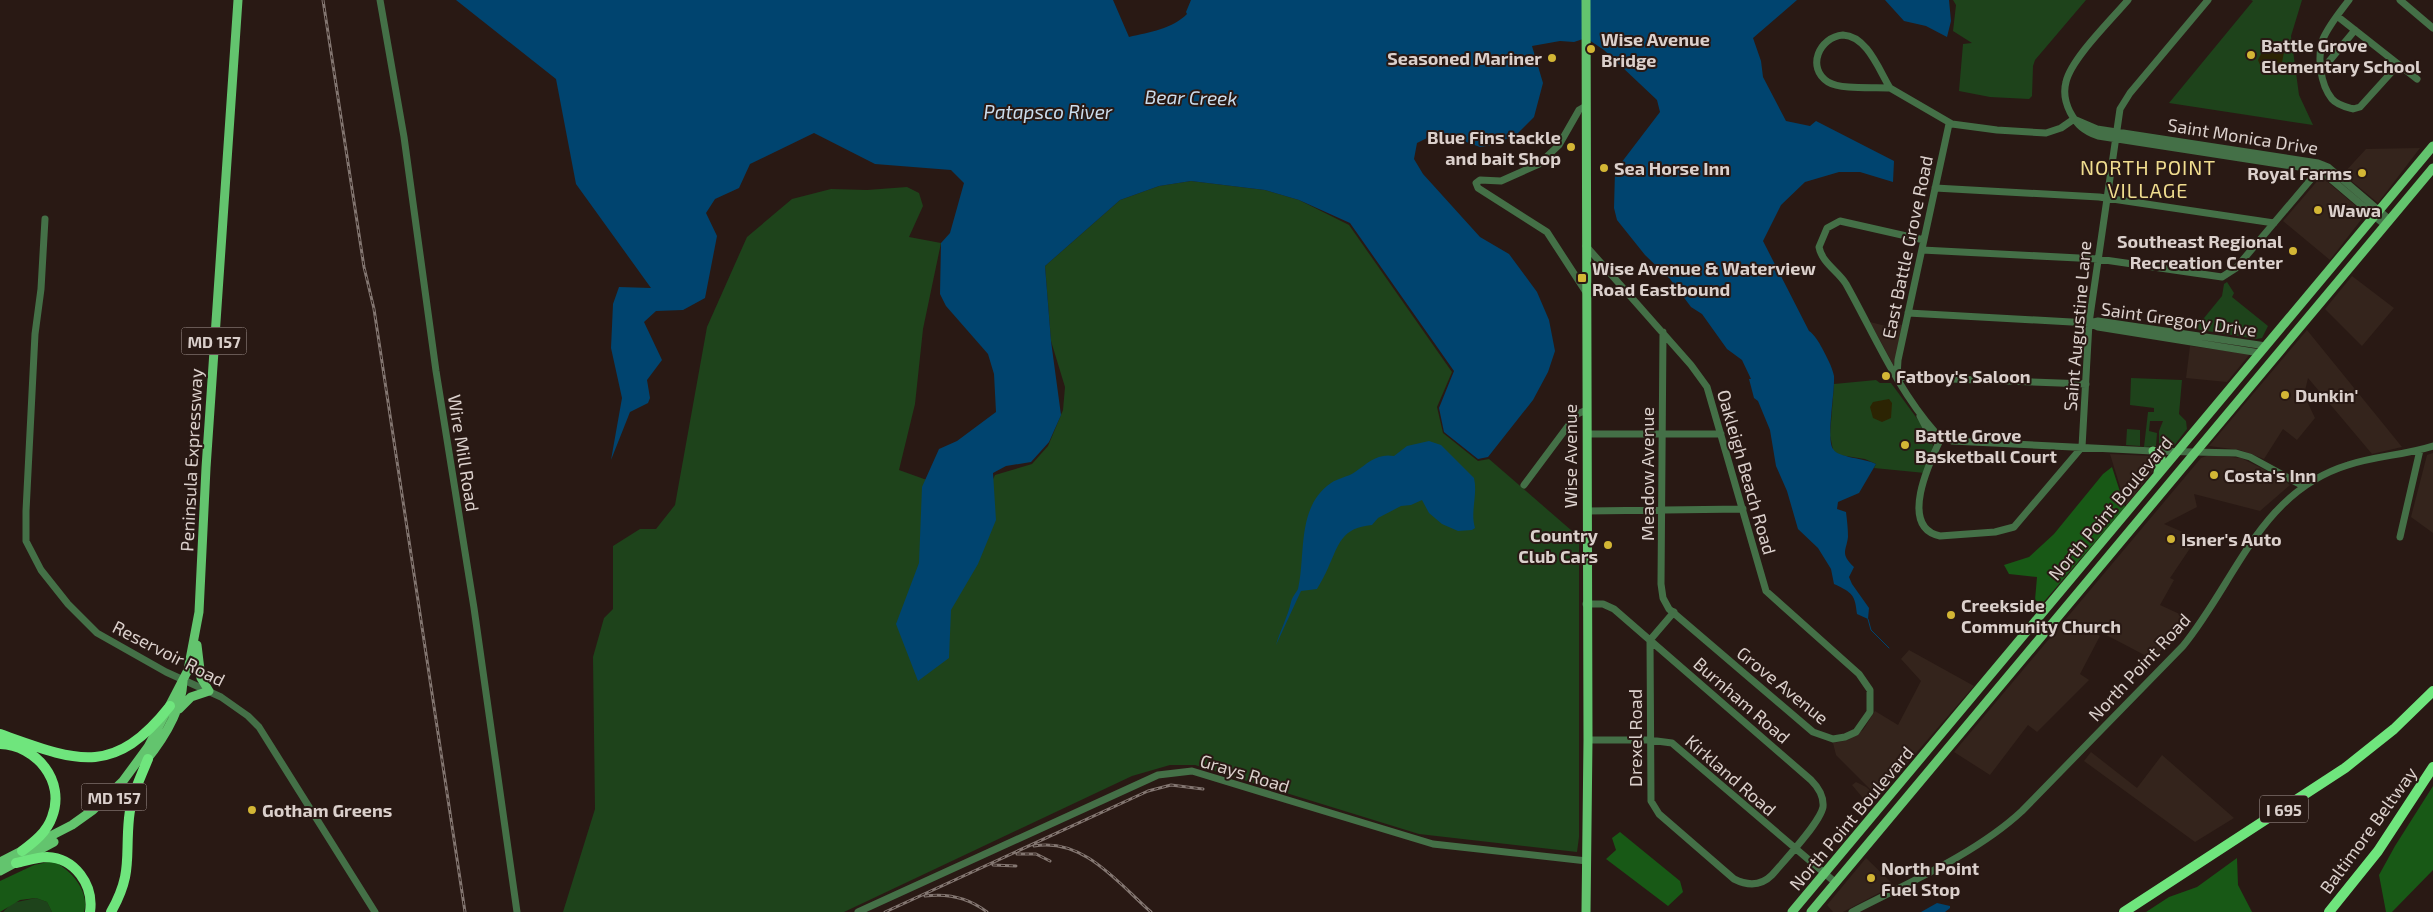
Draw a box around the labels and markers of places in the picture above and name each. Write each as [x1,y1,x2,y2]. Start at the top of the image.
place label: Wise Avenue Bridge [1601,28,1710,71]
place label: Battle Grove Elementary School [2261,34,2421,77]
marker: Wise Avenue Bridge [1585,43,1597,55]
place label: Seasoned Mariner [1387,47,1542,69]
marker: Battle Grove Elementary School [2245,49,2257,61]
marker: Seasoned Mariner [1546,52,1558,64]
place label: Blue Fins tackle and bait Shop [1427,126,1561,169]
marker: Blue Fins tackle and bait Shop [1565,141,1577,153]
place label: Sea Horse Inn [1614,157,1730,179]
marker: Sea Horse Inn [1598,162,1610,174]
place label: Royal Farms [2247,162,2352,184]
marker: Royal Farms [2356,167,2368,179]
place label: Wawa [2328,199,2381,221]
marker: Wawa [2312,204,2324,216]
place label: Southeast Regional Recreation Center [2117,230,2283,273]
marker: Southeast Regional Recreation Center [2287,245,2299,257]
place label: Wise Avenue & Waterview Road Eastbound [1592,257,1816,300]
marker: Wise Avenue & Waterview Road Eastbound [1576,272,1588,284]
place label: Fatboy's Saloon [1896,365,2031,387]
marker: Fatboy's Saloon [1880,370,1892,382]
place label: Dunkin' [2295,384,2358,406]
marker: Dunkin' [2279,389,2291,401]
place label: Battle Grove Basketball Court [1915,424,2057,467]
marker: Battle Grove Basketball Court [1899,439,1911,451]
place label: Costa's Inn [2224,464,2316,486]
marker: Costa's Inn [2208,469,2220,481]
place label: Country Club Cars [1518,524,1599,567]
place label: Isner's Auto [2181,528,2282,550]
marker: Isner's Auto [2165,533,2177,545]
marker: Country Club Cars [1602,539,1614,551]
place label: Creekside Community Church [1961,594,2121,637]
marker: Creekside Community Church [1945,609,1957,621]
place label: Gotham Greens [262,799,392,821]
marker: Gotham Greens [246,804,258,816]
place label: North Point Fuel Stop [1881,857,1980,900]
marker: North Point Fuel Stop [1865,872,1877,884]

